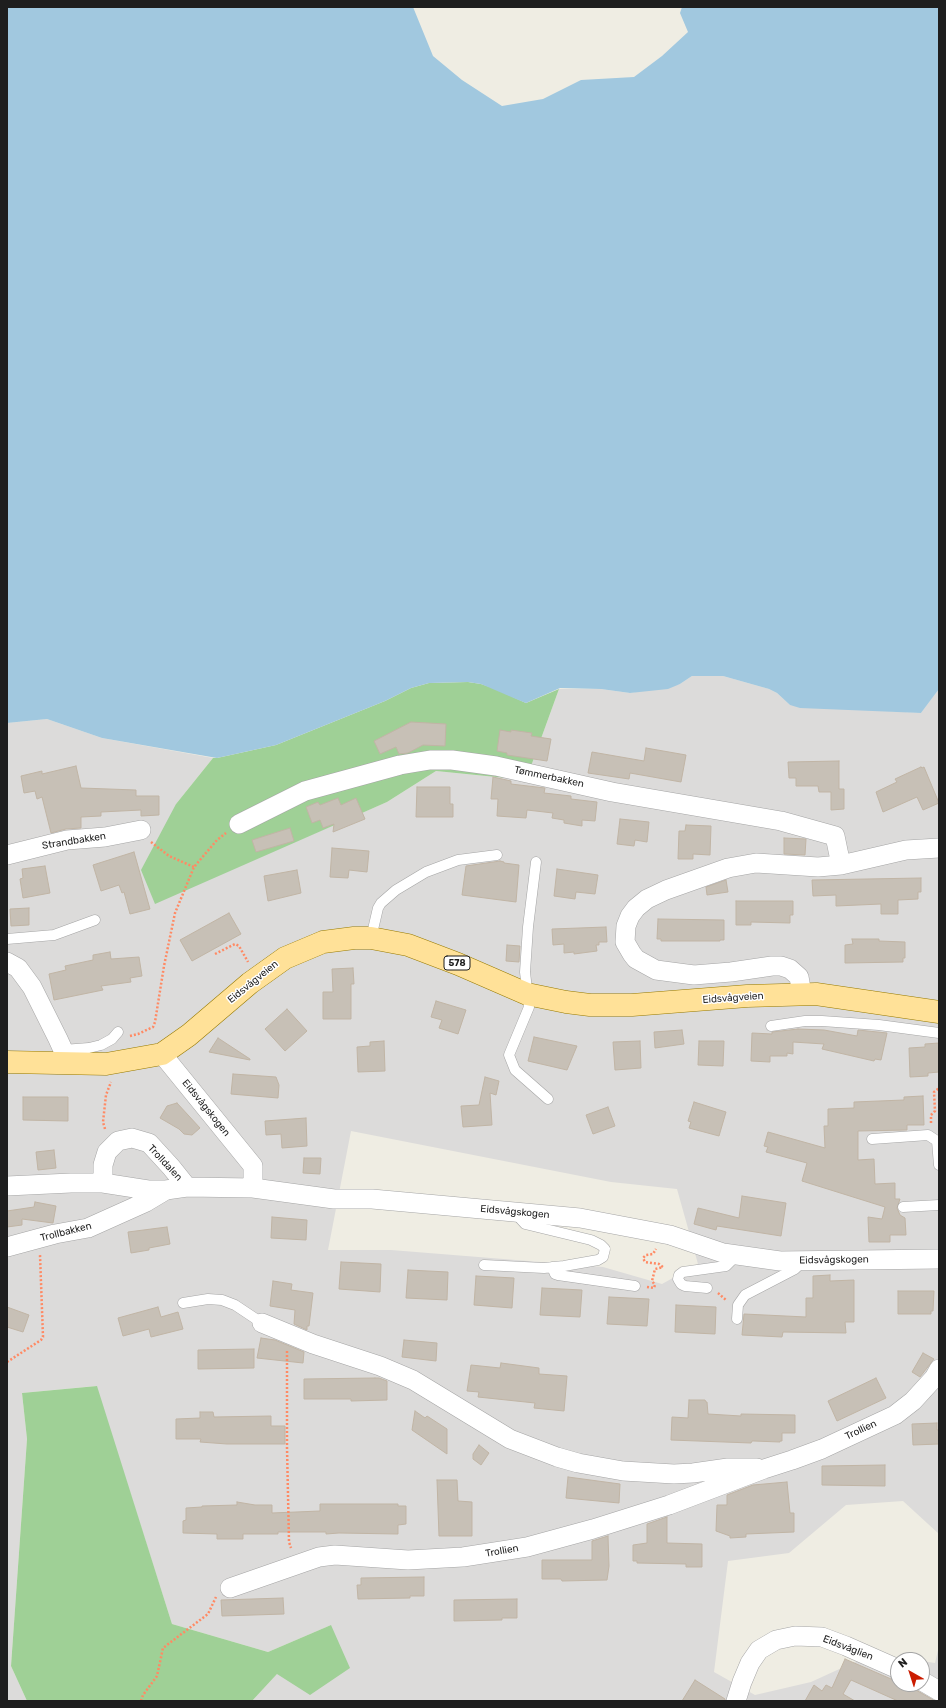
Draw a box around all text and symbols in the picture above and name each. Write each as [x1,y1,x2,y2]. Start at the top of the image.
street label: Tømmerbakken [513,764,585,790]
street label: Strandbakken [41,830,107,852]
road number: 578 [444,956,470,970]
street label: Eidsvågveien [225,958,281,1006]
street label: Eidsvågveien [702,990,764,1006]
street label: Eidsvågskogen [179,1077,233,1139]
street label: Trolldalen [145,1143,185,1183]
street label: Eidsvågskogen [480,1203,550,1221]
street label: Trollbakken [39,1220,93,1244]
street label: Eidsvågskogen [799,1253,869,1267]
street label: Trollien [843,1418,879,1442]
street label: Trollien [485,1542,519,1560]
street label: Eidsvåglien [821,1633,875,1663]
north arrow [890,1652,930,1692]
text: N [896,1656,910,1671]

